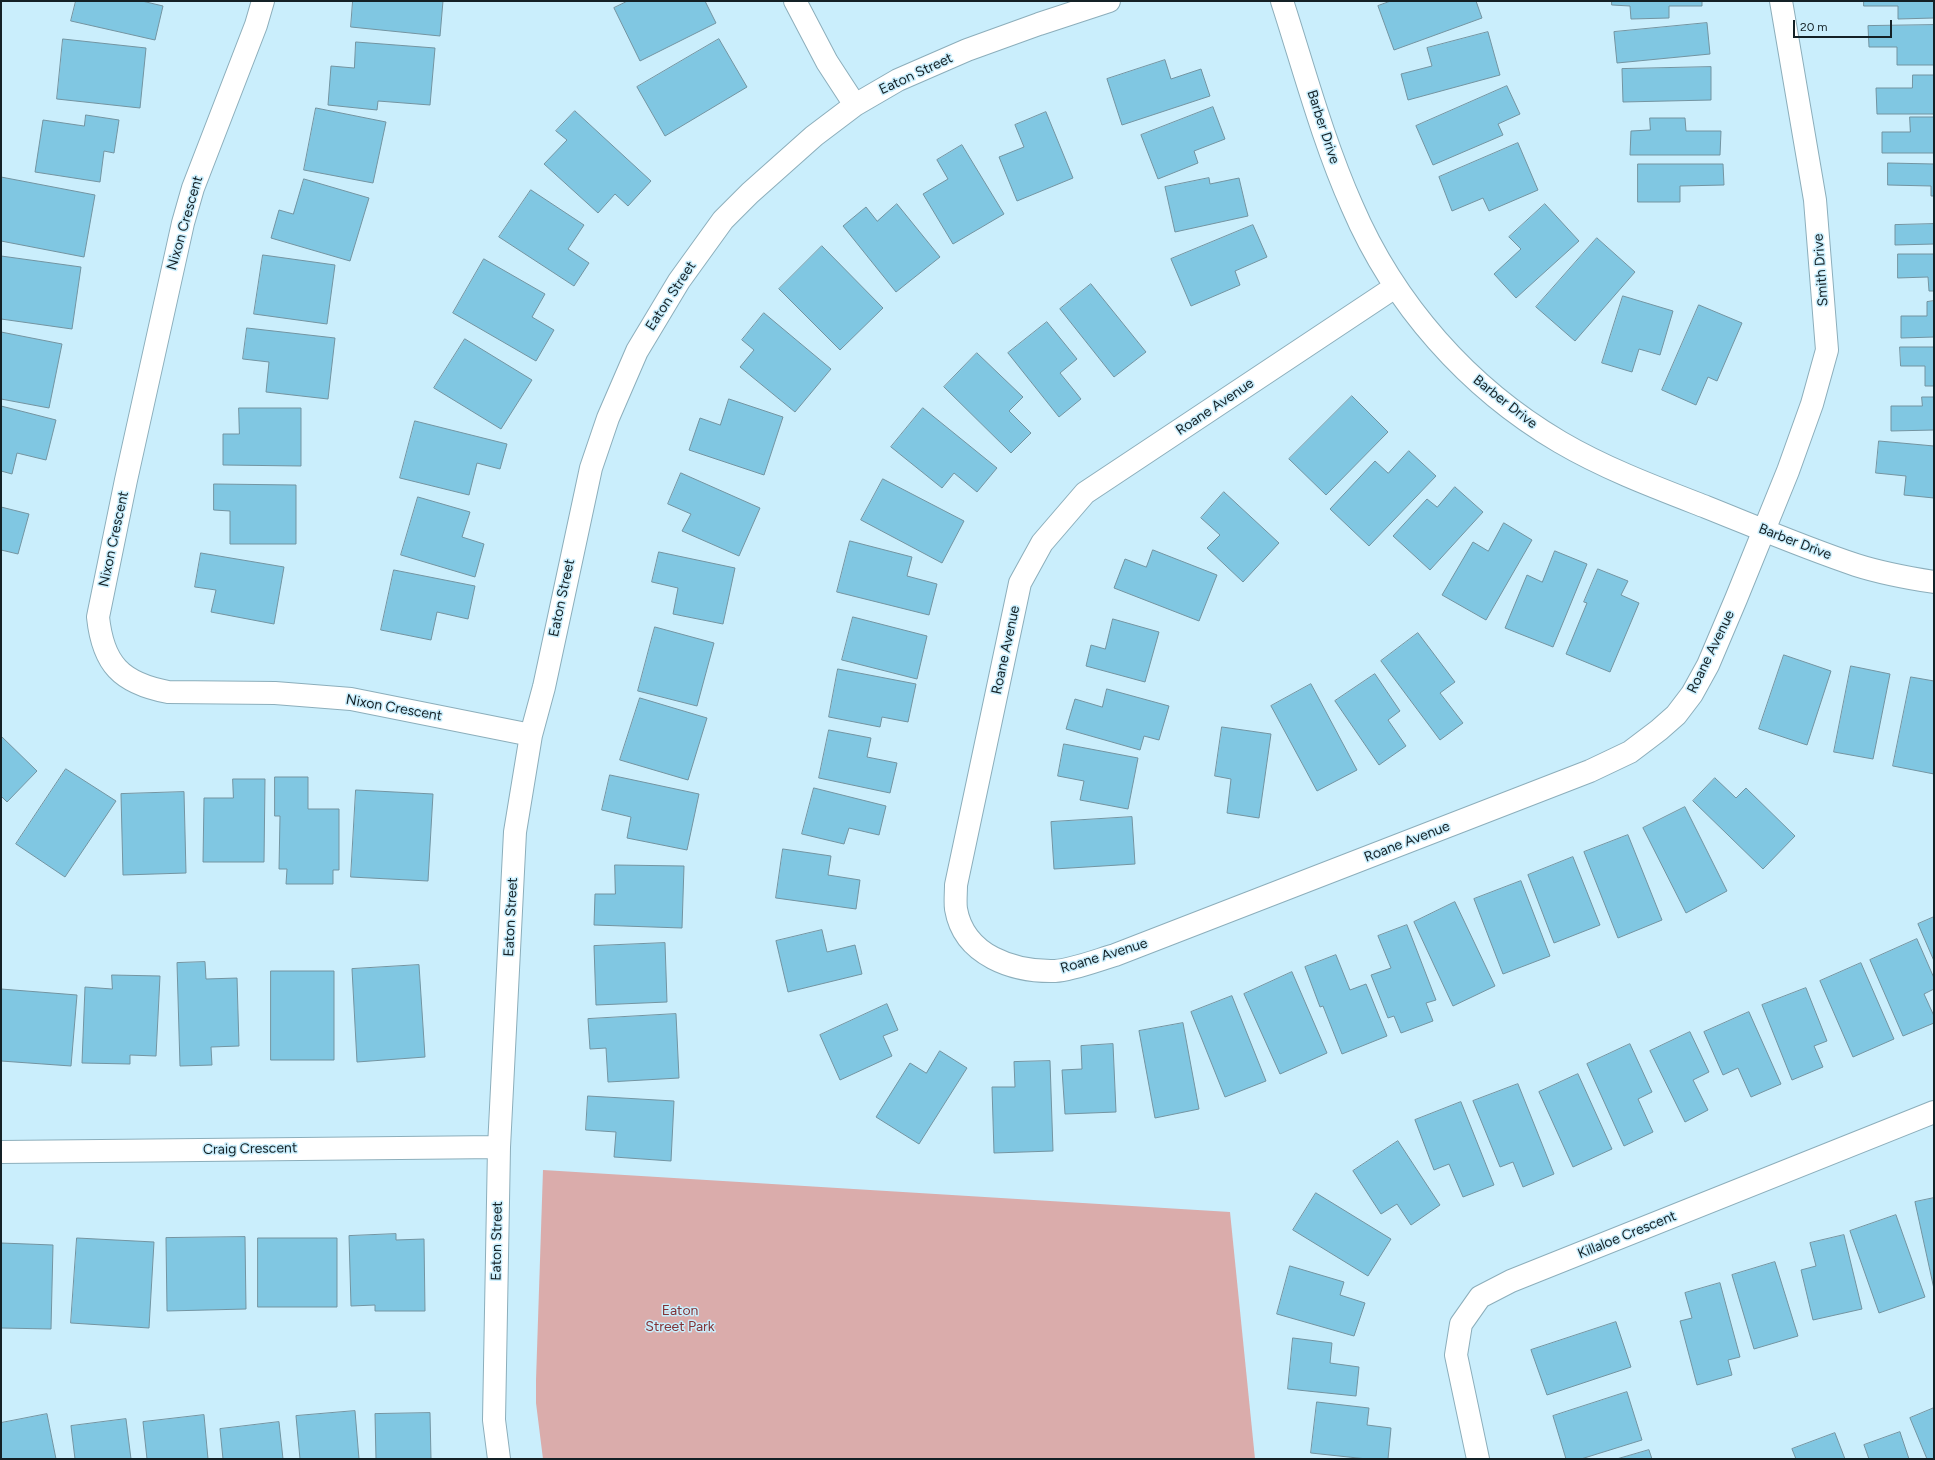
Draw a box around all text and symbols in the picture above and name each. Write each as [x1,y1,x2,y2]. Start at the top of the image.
scale bar [1795,12,1894,38]
text: 20 m [1800,20,1828,34]
street label: Eaton Street [877,50,955,98]
street label: Barber Drive [1303,88,1343,166]
street label: Nixon Crescent [164,174,206,272]
street label: Smith Drive [1810,233,1832,307]
street label: Eaton Street [642,258,700,334]
street label: Barber Drive [1470,372,1540,432]
street label: Roane Avenue [1173,375,1257,439]
street label: Nixon Crescent [96,490,132,588]
street label: Barber Drive [1756,520,1834,564]
street label: Eaton Street [546,557,578,639]
street label: Roane Avenue [988,604,1024,696]
street label: Roane Avenue [1684,608,1738,696]
street label: Nixon Crescent [345,691,443,725]
street label: Roane Avenue [1362,818,1452,866]
street label: Eaton Street [501,877,521,957]
street label: Roane Avenue [1058,935,1150,977]
street label: Craig Crescent [203,1140,297,1158]
street label: Eaton Street [488,1201,506,1281]
street label: Killaloe Crescent [1575,1208,1679,1262]
park label: Eaton Street Park [645,1303,715,1336]

